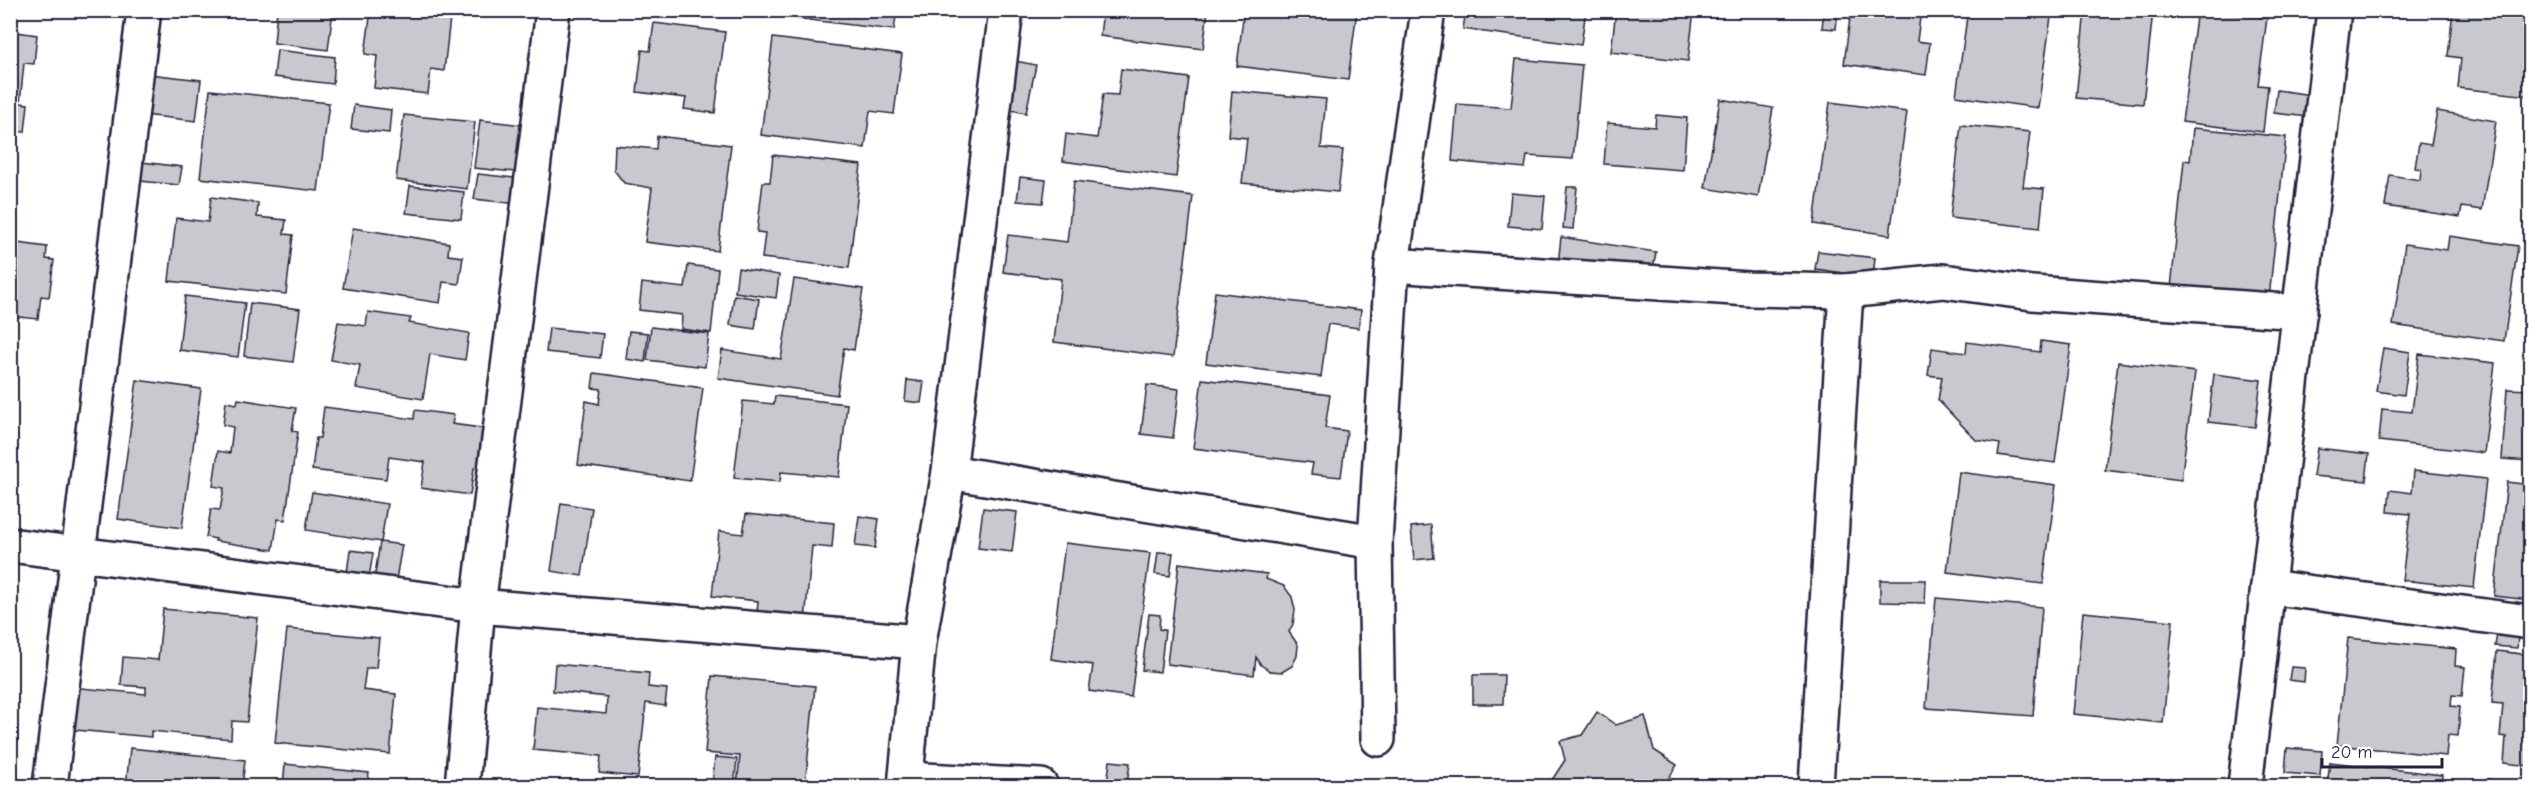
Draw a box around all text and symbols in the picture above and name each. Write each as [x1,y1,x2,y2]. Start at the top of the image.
scale bar [2322,731,2442,769]
text: 20 m [2331,742,2372,763]

